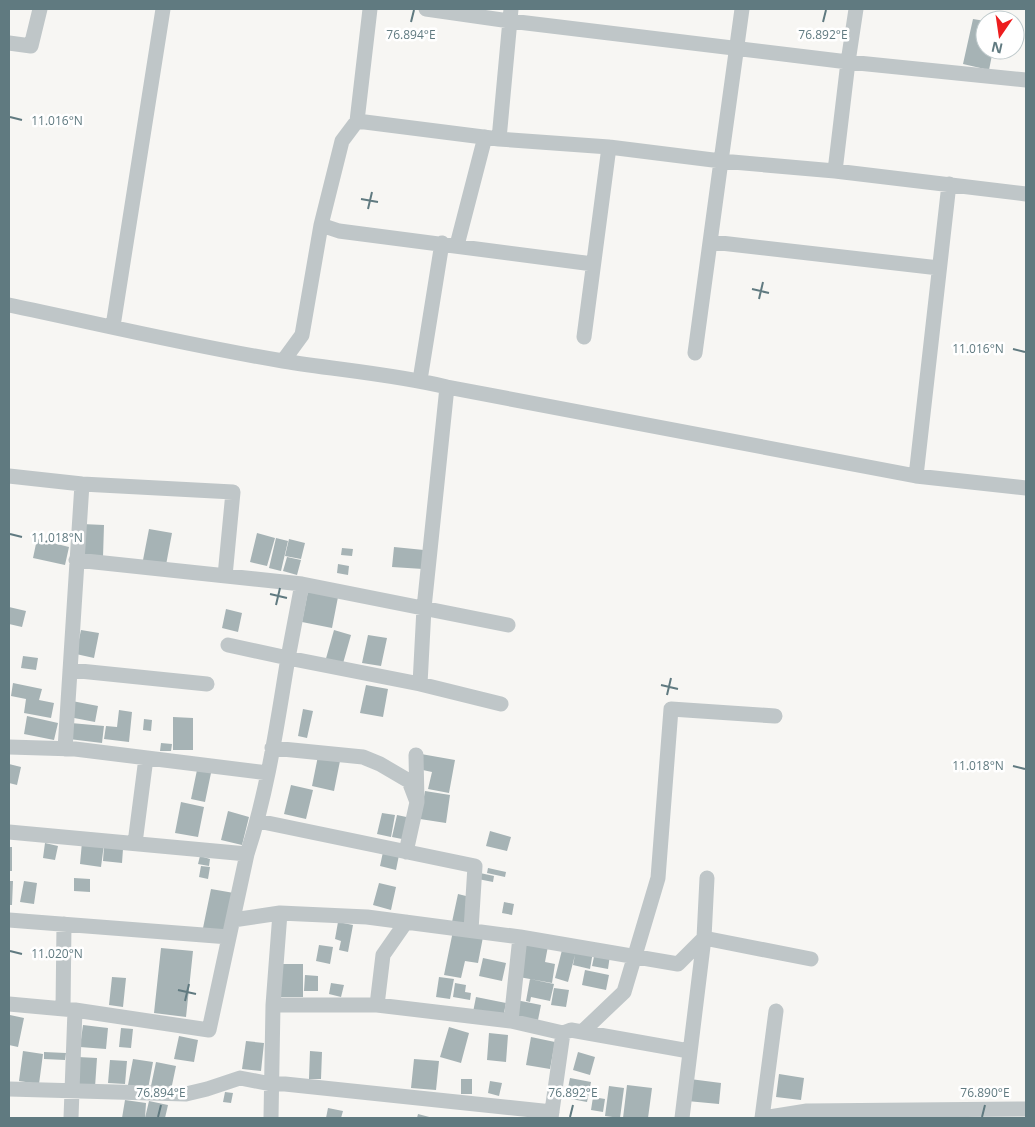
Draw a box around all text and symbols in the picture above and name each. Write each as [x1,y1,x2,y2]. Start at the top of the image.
north arrow [975,10,1025,60]
text: 76.894°E [386,26,436,43]
text: 76.892°E [798,26,848,43]
text: N [989,38,1005,59]
text: 11.016°N [31,112,83,129]
text: 11.016°N [952,340,1004,357]
text: 11.018°N [31,529,83,546]
text: 11.018°N [952,757,1004,774]
text: 11.020°N [31,945,83,962]
text: 76.894°E [136,1084,186,1101]
text: 76.892°E [548,1084,598,1101]
text: 76.890°E [960,1084,1010,1101]

